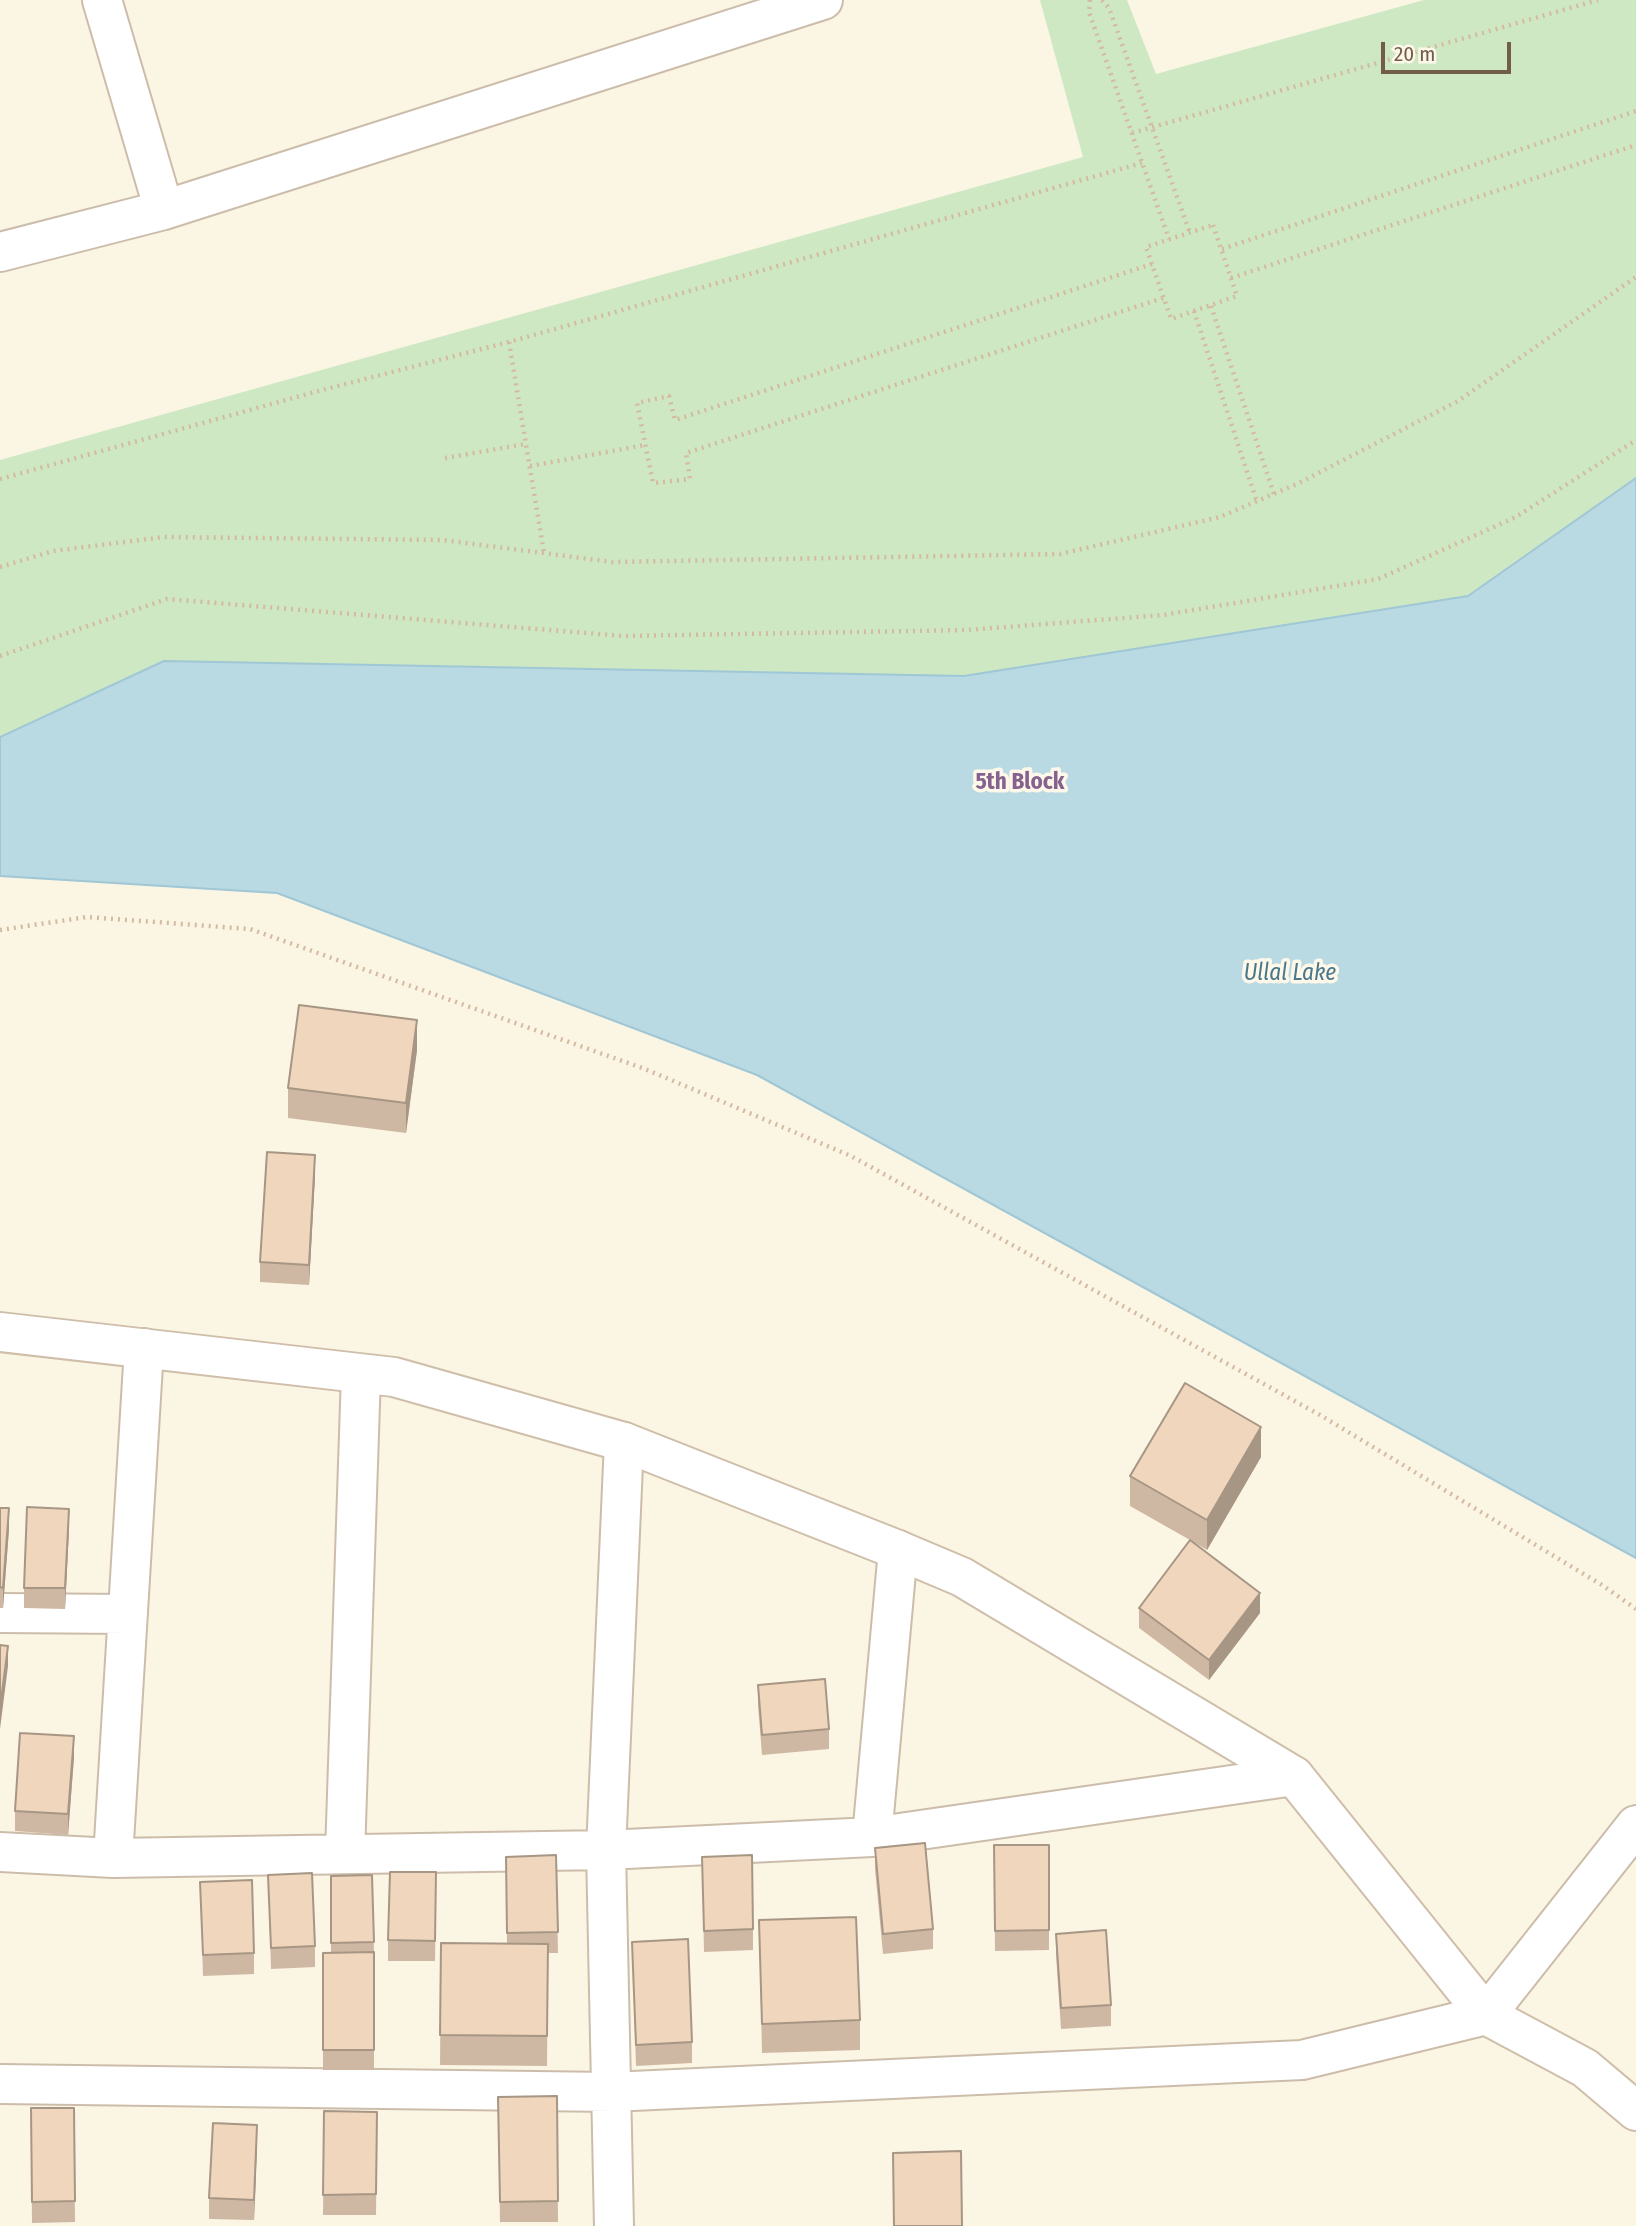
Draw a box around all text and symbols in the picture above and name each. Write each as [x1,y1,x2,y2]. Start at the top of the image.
scale bar [1384,28,1514,72]
text: 20 m [1394,41,1435,67]
district label: 5th Block [975,769,1065,797]
water label: Ullal Lake [1244,960,1336,988]

